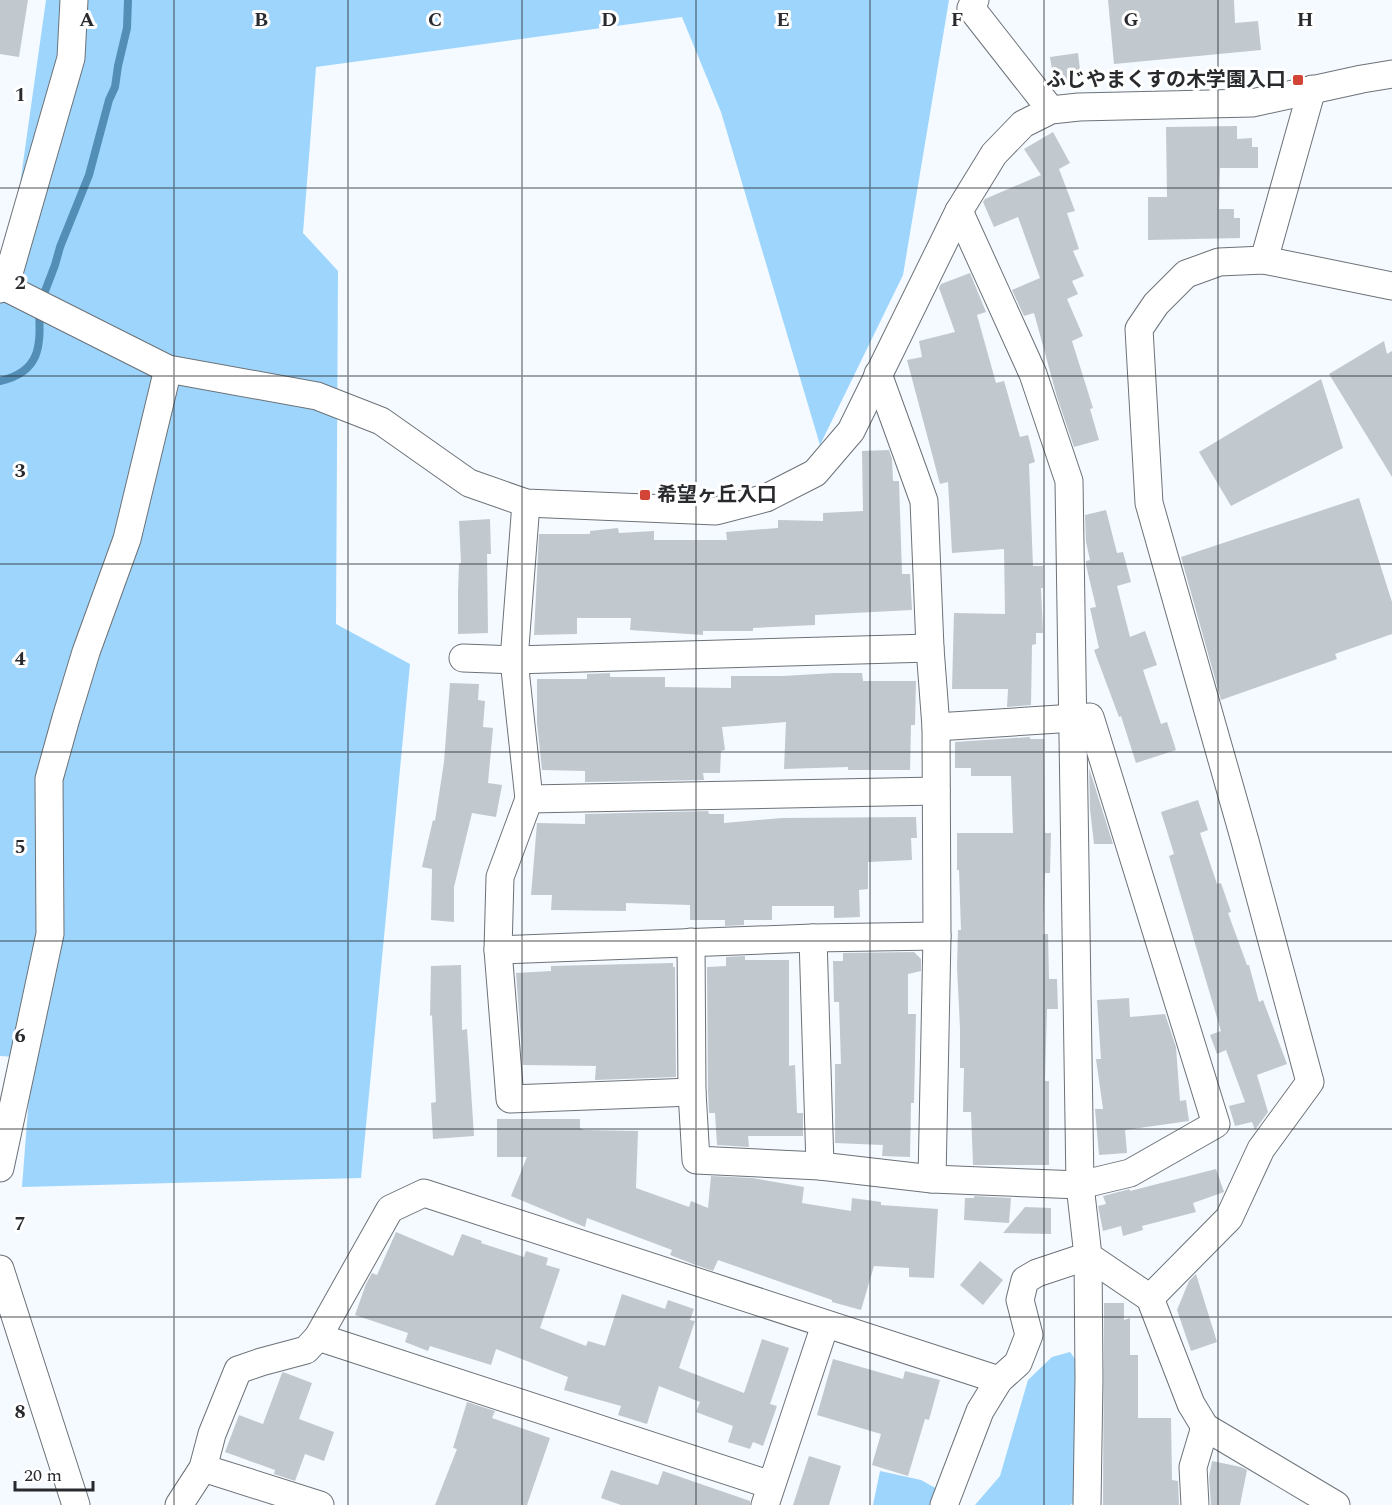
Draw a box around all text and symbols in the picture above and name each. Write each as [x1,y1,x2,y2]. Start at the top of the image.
text: A [79,5,95,35]
text: B [254,5,268,35]
text: C [428,5,442,35]
text: D [601,5,617,35]
text: E [776,5,790,35]
text: F [951,5,963,35]
text: G [1123,5,1139,35]
text: H [1297,5,1313,35]
place label: ふじやまくすの木学園入口 [1046,65,1286,95]
marker: ふじやまくすの木学園入口 [1291,73,1305,87]
text: 1 [14,80,26,110]
text: 2 [14,268,26,298]
text: 3 [14,456,26,486]
place label: 希望ヶ丘入口 [657,480,777,510]
marker: 希望ヶ丘入口 [638,488,652,502]
text: 4 [14,644,26,674]
text: 5 [14,832,26,862]
text: 6 [14,1021,26,1051]
text: 7 [14,1209,26,1239]
text: 8 [14,1397,26,1427]
scale bar [15,1454,93,1492]
text: 20 m [24,1462,62,1489]

